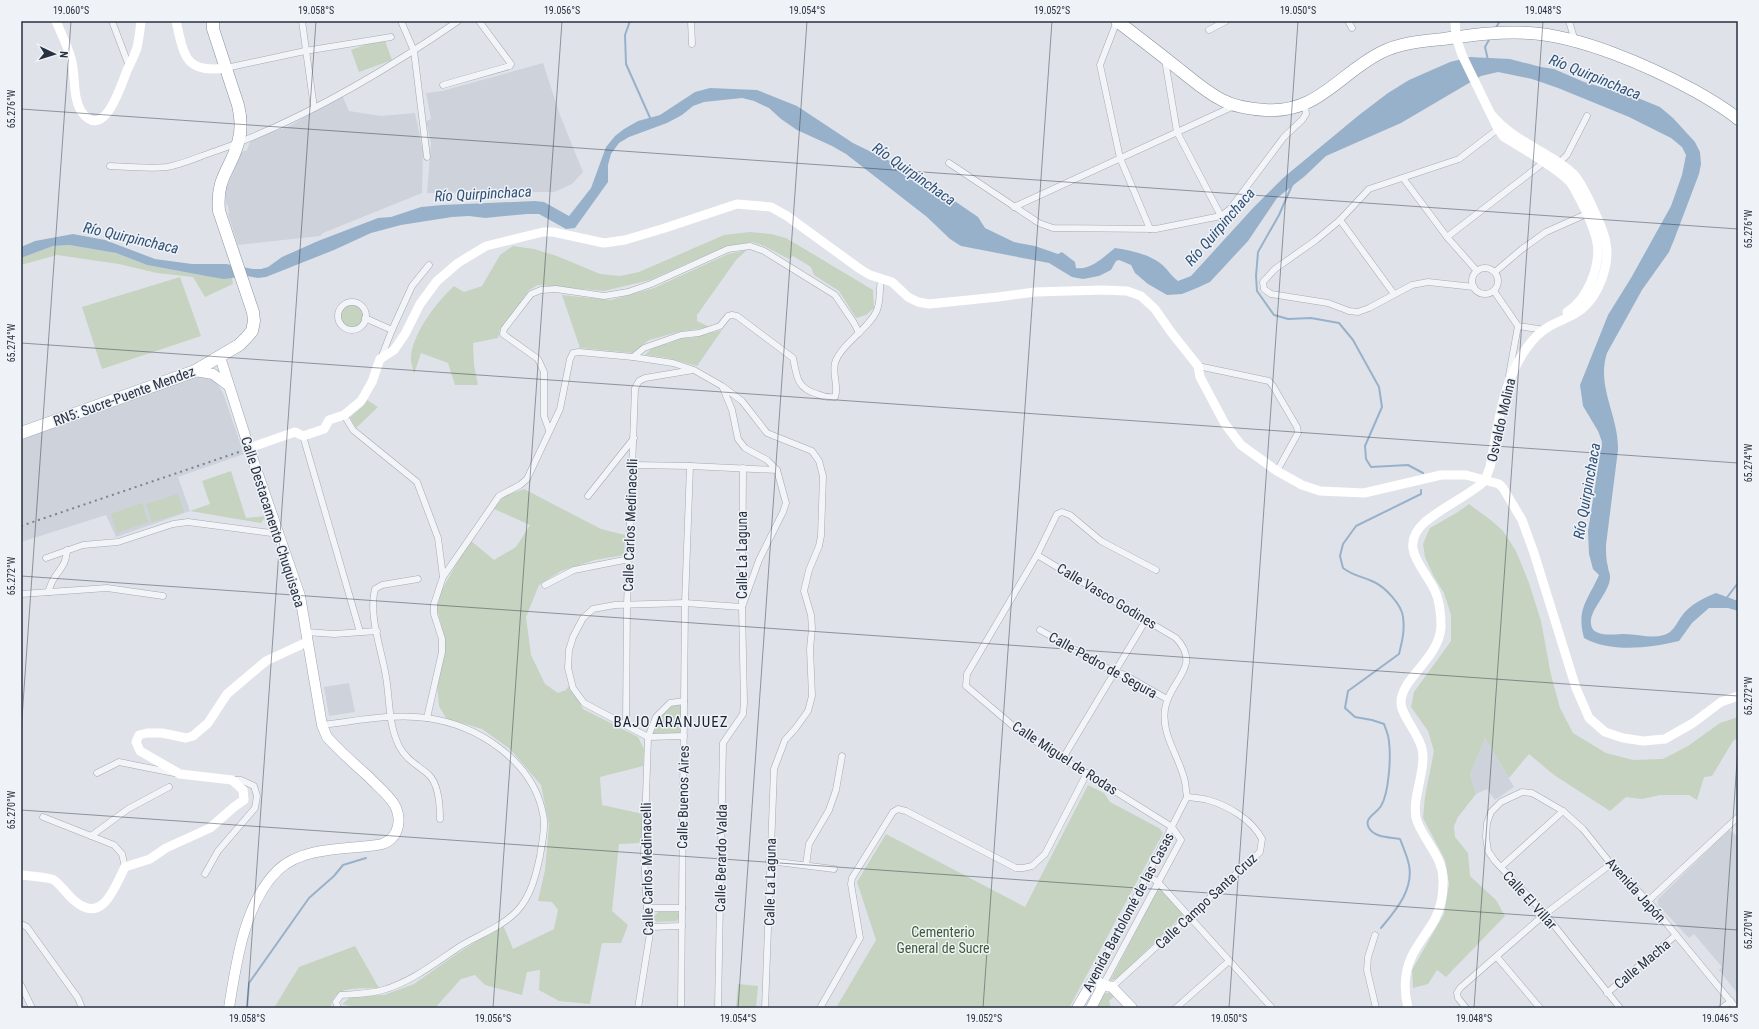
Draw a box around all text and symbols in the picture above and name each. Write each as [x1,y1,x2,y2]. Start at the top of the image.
text: 19.060°S [53,5,89,16]
text: 19.058°S [298,5,334,16]
text: 19.056°S [544,5,580,16]
text: 19.054°S [789,5,825,16]
text: 19.052°S [1034,5,1070,16]
text: 19.050°S [1280,5,1316,16]
text: 19.048°S [1525,5,1561,16]
north arrow [34,34,74,74]
water label: Río Quirpinchaca [1546,50,1644,104]
text: N [57,51,70,59]
text: 65.276°W [6,89,17,128]
water label: Río Quirpinchaca [869,139,959,209]
water label: Río Quirpinchaca [434,182,532,206]
water label: Río Quirpinchaca [1181,184,1259,270]
text: 65.276°W [1743,209,1754,248]
water label: Río Quirpinchaca [82,218,180,258]
text: 65.274°W [6,323,17,362]
street label: RN5: Sucre-Puente Mendez [51,363,197,429]
street label: Osvaldo Molina [1484,377,1518,463]
street label: Calle Destacamento Chuquisaca [238,435,308,609]
water label: Río Quirpinchaca [1570,441,1604,541]
text: 65.274°W [1743,443,1754,482]
street label: Calle Carlos Medinacelli [620,458,640,592]
street label: Calle La Laguna [734,511,750,599]
text: 65.272°W [6,556,17,595]
street label: Calle Vasco Godines [1054,560,1160,632]
street label: Calle Pedro de Segura [1046,629,1160,701]
text: 65.272°W [1743,676,1754,715]
district label: BAJO ARANJUEZ [613,713,729,731]
street label: Calle Miguel de Rodas [1009,718,1121,798]
street label: Calle Buenos Aires [674,745,692,849]
text: 65.270°W [6,790,17,829]
street label: Calle Carlos Medinacelli [638,802,656,936]
street label: Calle Berardo Valda [712,804,730,912]
street label: Avenida Bartolomé de las Casas [1079,830,1177,994]
street label: Calle La Laguna [761,838,779,926]
street label: Calle Campo Santa Cruz [1152,850,1260,952]
street label: Avenida Japón [1603,854,1669,926]
street label: Calle El Villar [1500,868,1560,932]
text: 65.270°W [1743,910,1754,949]
park label: Cementerio General de Sucre [896,924,990,956]
street label: Calle Macha [1611,936,1673,992]
text: 19.058°S [229,1013,265,1024]
text: 19.056°S [475,1013,511,1024]
text: 19.054°S [720,1013,756,1024]
text: 19.052°S [966,1013,1002,1024]
text: 19.050°S [1211,1013,1247,1024]
text: 19.048°S [1456,1013,1492,1024]
text: 19.046°S [1702,1013,1738,1024]

